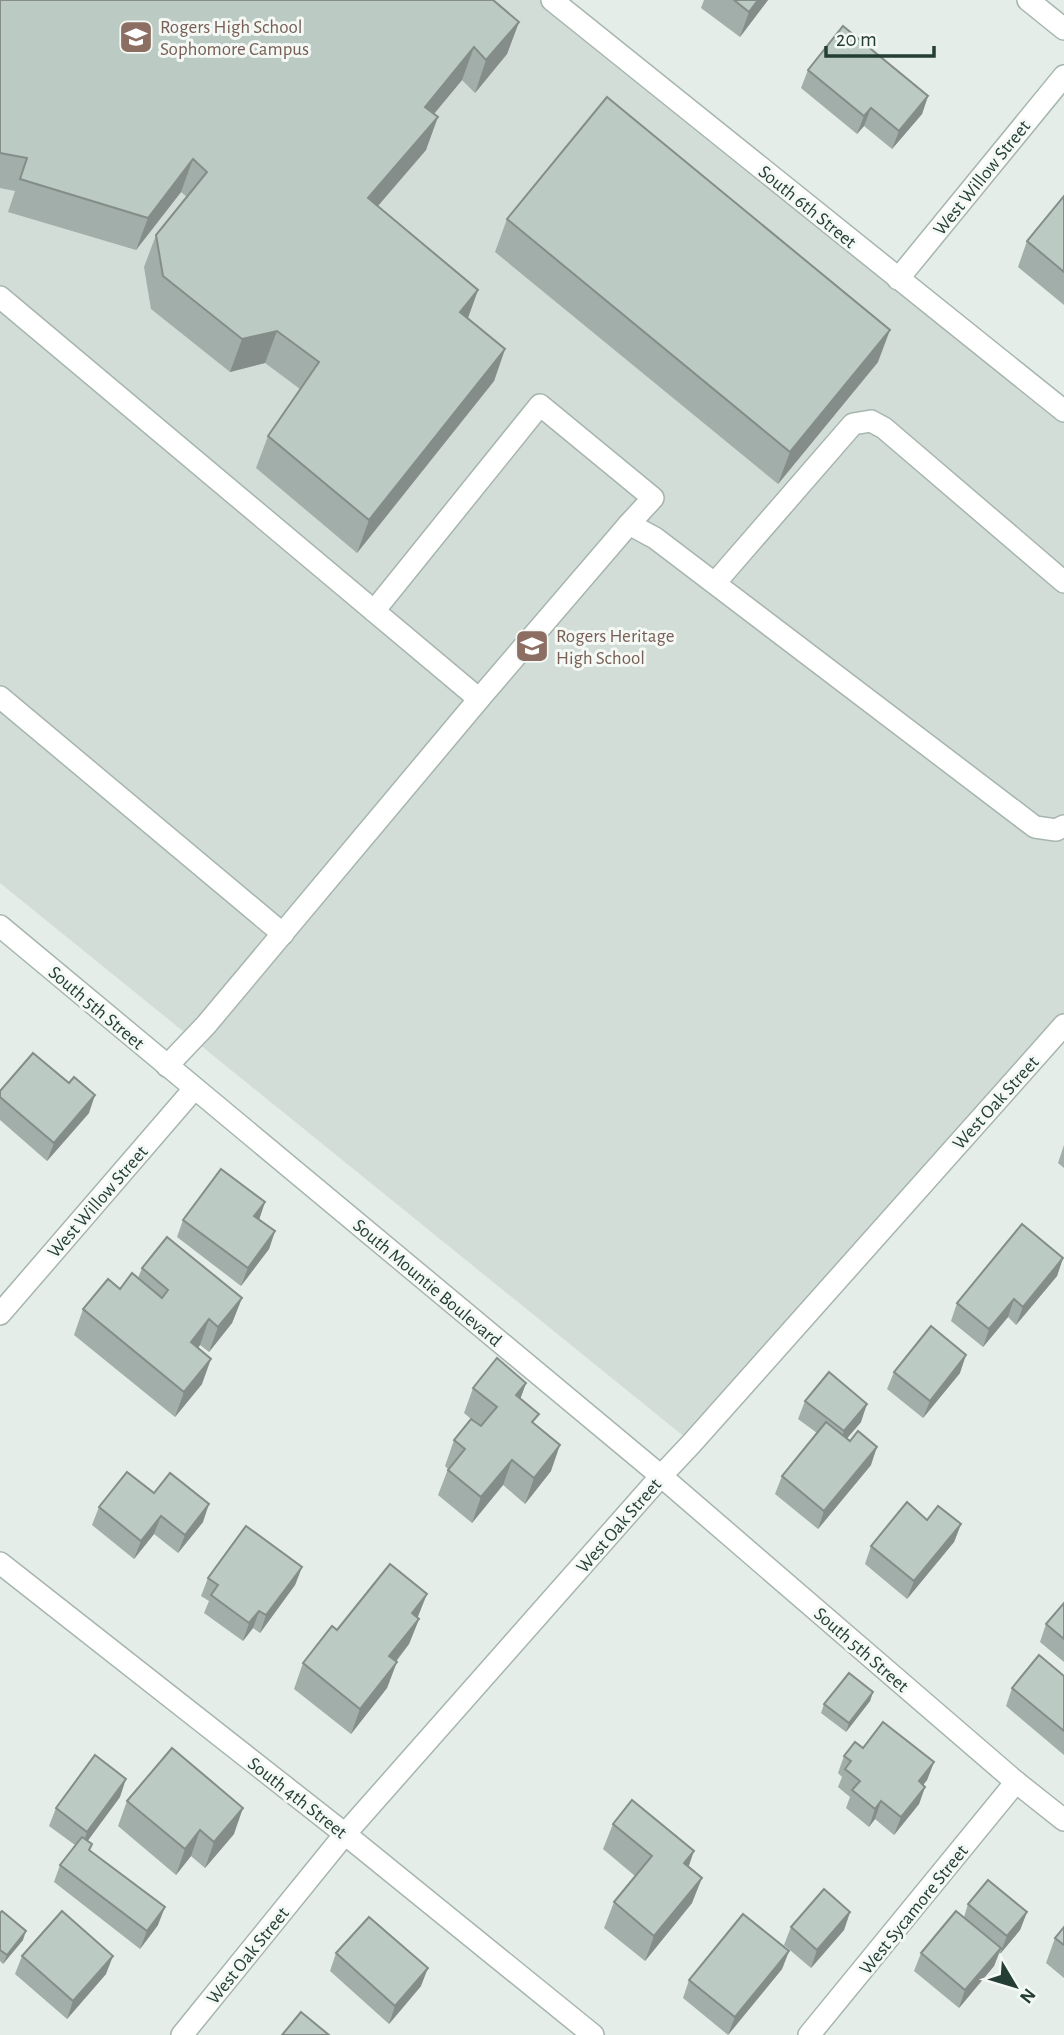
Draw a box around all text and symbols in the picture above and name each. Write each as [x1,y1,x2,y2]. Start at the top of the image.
scale bar [826,14,934,58]
school or university icon: Rogers High School Sophomore Campus [117,18,155,56]
place label: Rogers High School Sophomore Campus [160,18,309,59]
text: 20 m [836,29,877,50]
street label: West Willow Street [930,117,1034,239]
street label: South 6th Street [755,162,859,252]
school or university icon: Rogers Heritage High School [513,627,551,665]
place label: Rogers Heritage High School [556,627,674,668]
street label: South 5th Street [45,963,148,1053]
street label: West Oak Street [949,1053,1043,1153]
street label: West Willow Street [44,1142,152,1262]
street label: South Mountie Boulevard [349,1216,505,1351]
street label: West Oak Street [573,1475,665,1577]
street label: South 5th Street [810,1604,912,1696]
street label: South 4th Street [244,1754,350,1842]
street label: West Sycamore Street [856,1842,972,1978]
street label: West Oak Street [204,1904,293,2008]
north arrow [980,1951,1050,2021]
text: N [1016,1984,1039,2007]

